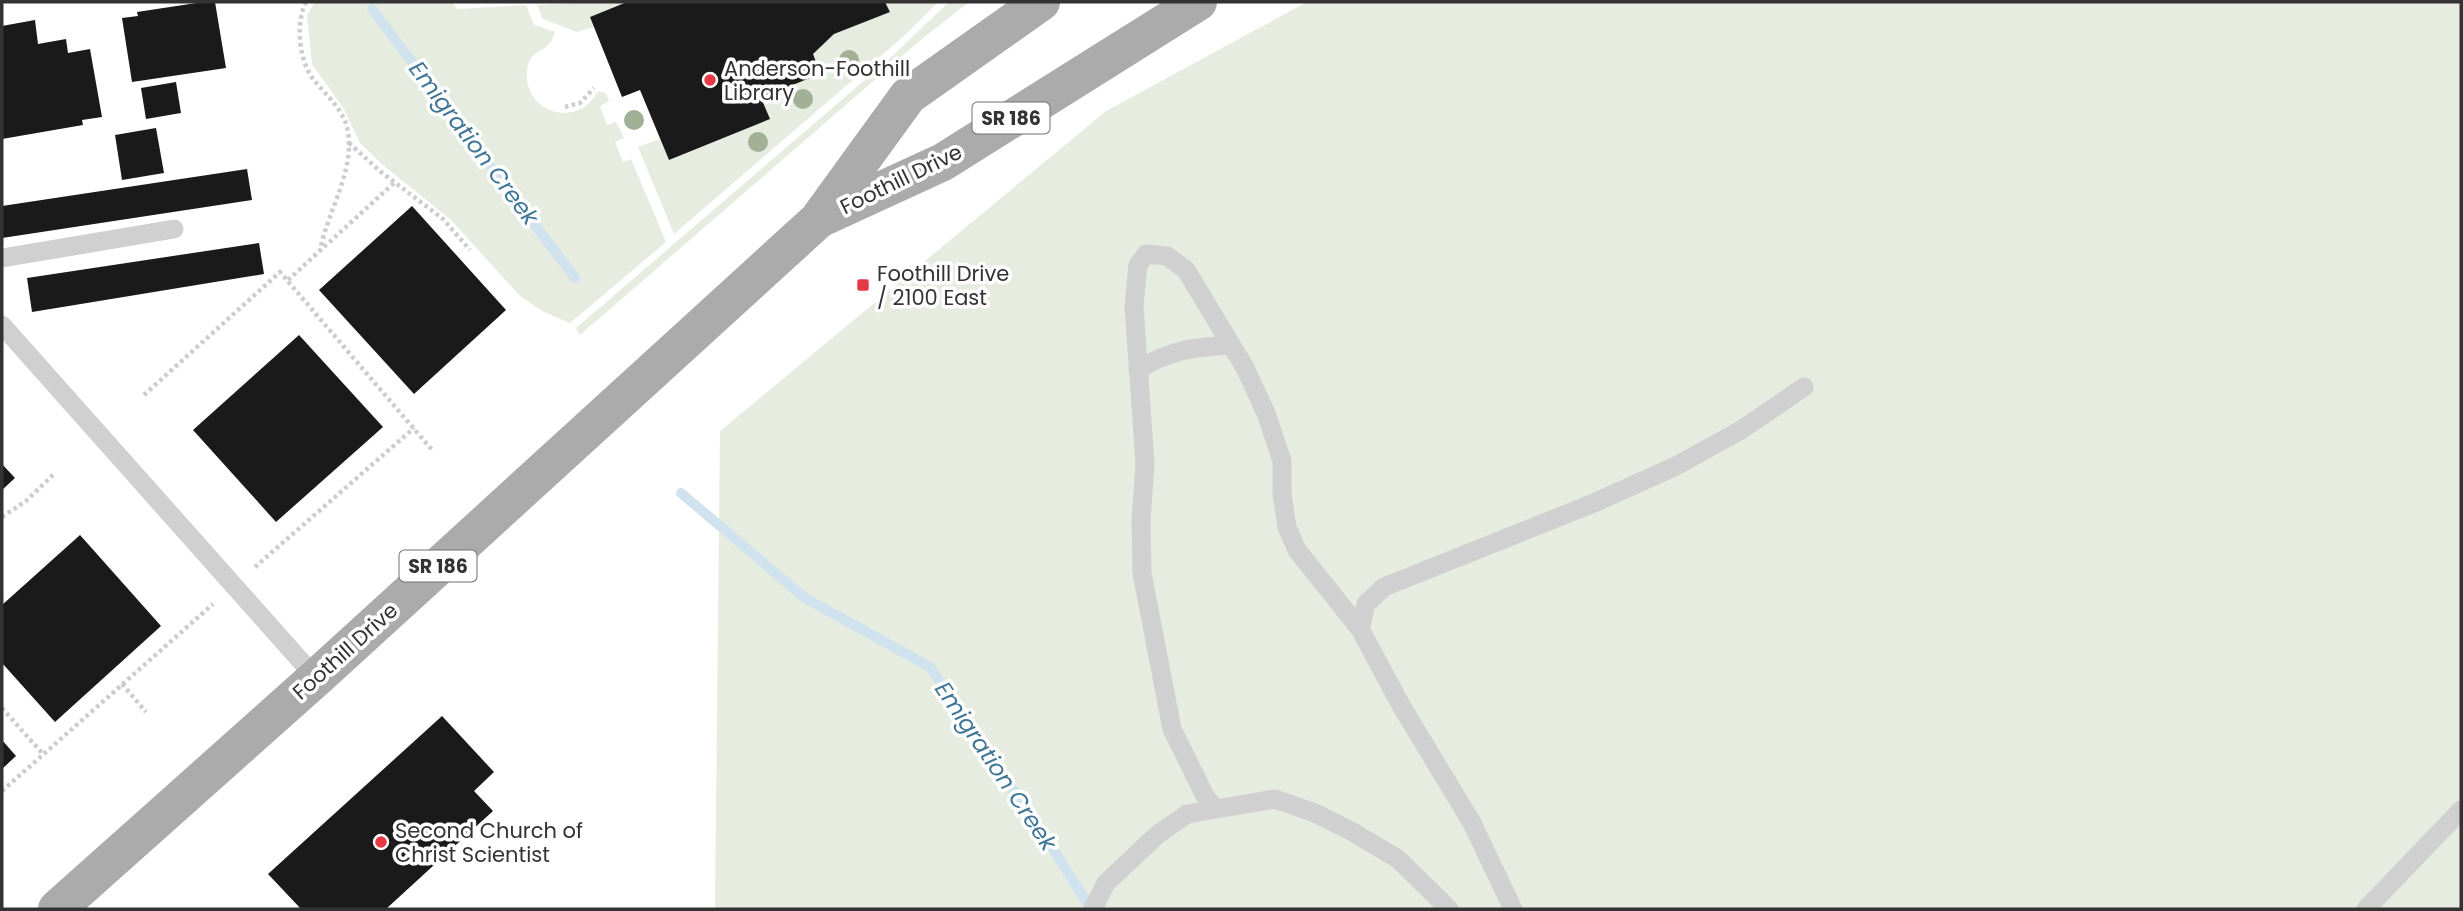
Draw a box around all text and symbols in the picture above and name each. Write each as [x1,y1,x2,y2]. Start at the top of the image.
water label: Emigration Creek [402,54,547,233]
place label: Anderson-Foothill Library [724,54,910,107]
marker: Anderson-Foothill Library [702,72,718,88]
road number: SR 186 [972,102,1050,134]
street label: Foothill Drive [835,137,967,221]
place label: Foothill Drive / 2100 East [877,259,1009,312]
marker: Foothill Drive / 2100 East [855,277,871,293]
road number: SR 186 [400,551,476,582]
street label: Foothill Drive [286,596,404,706]
water label: Emigration Creek [927,675,1065,858]
place label: Second Church of Christ Scientist [395,816,583,869]
marker: Second Church of Christ Scientist [373,834,389,850]

